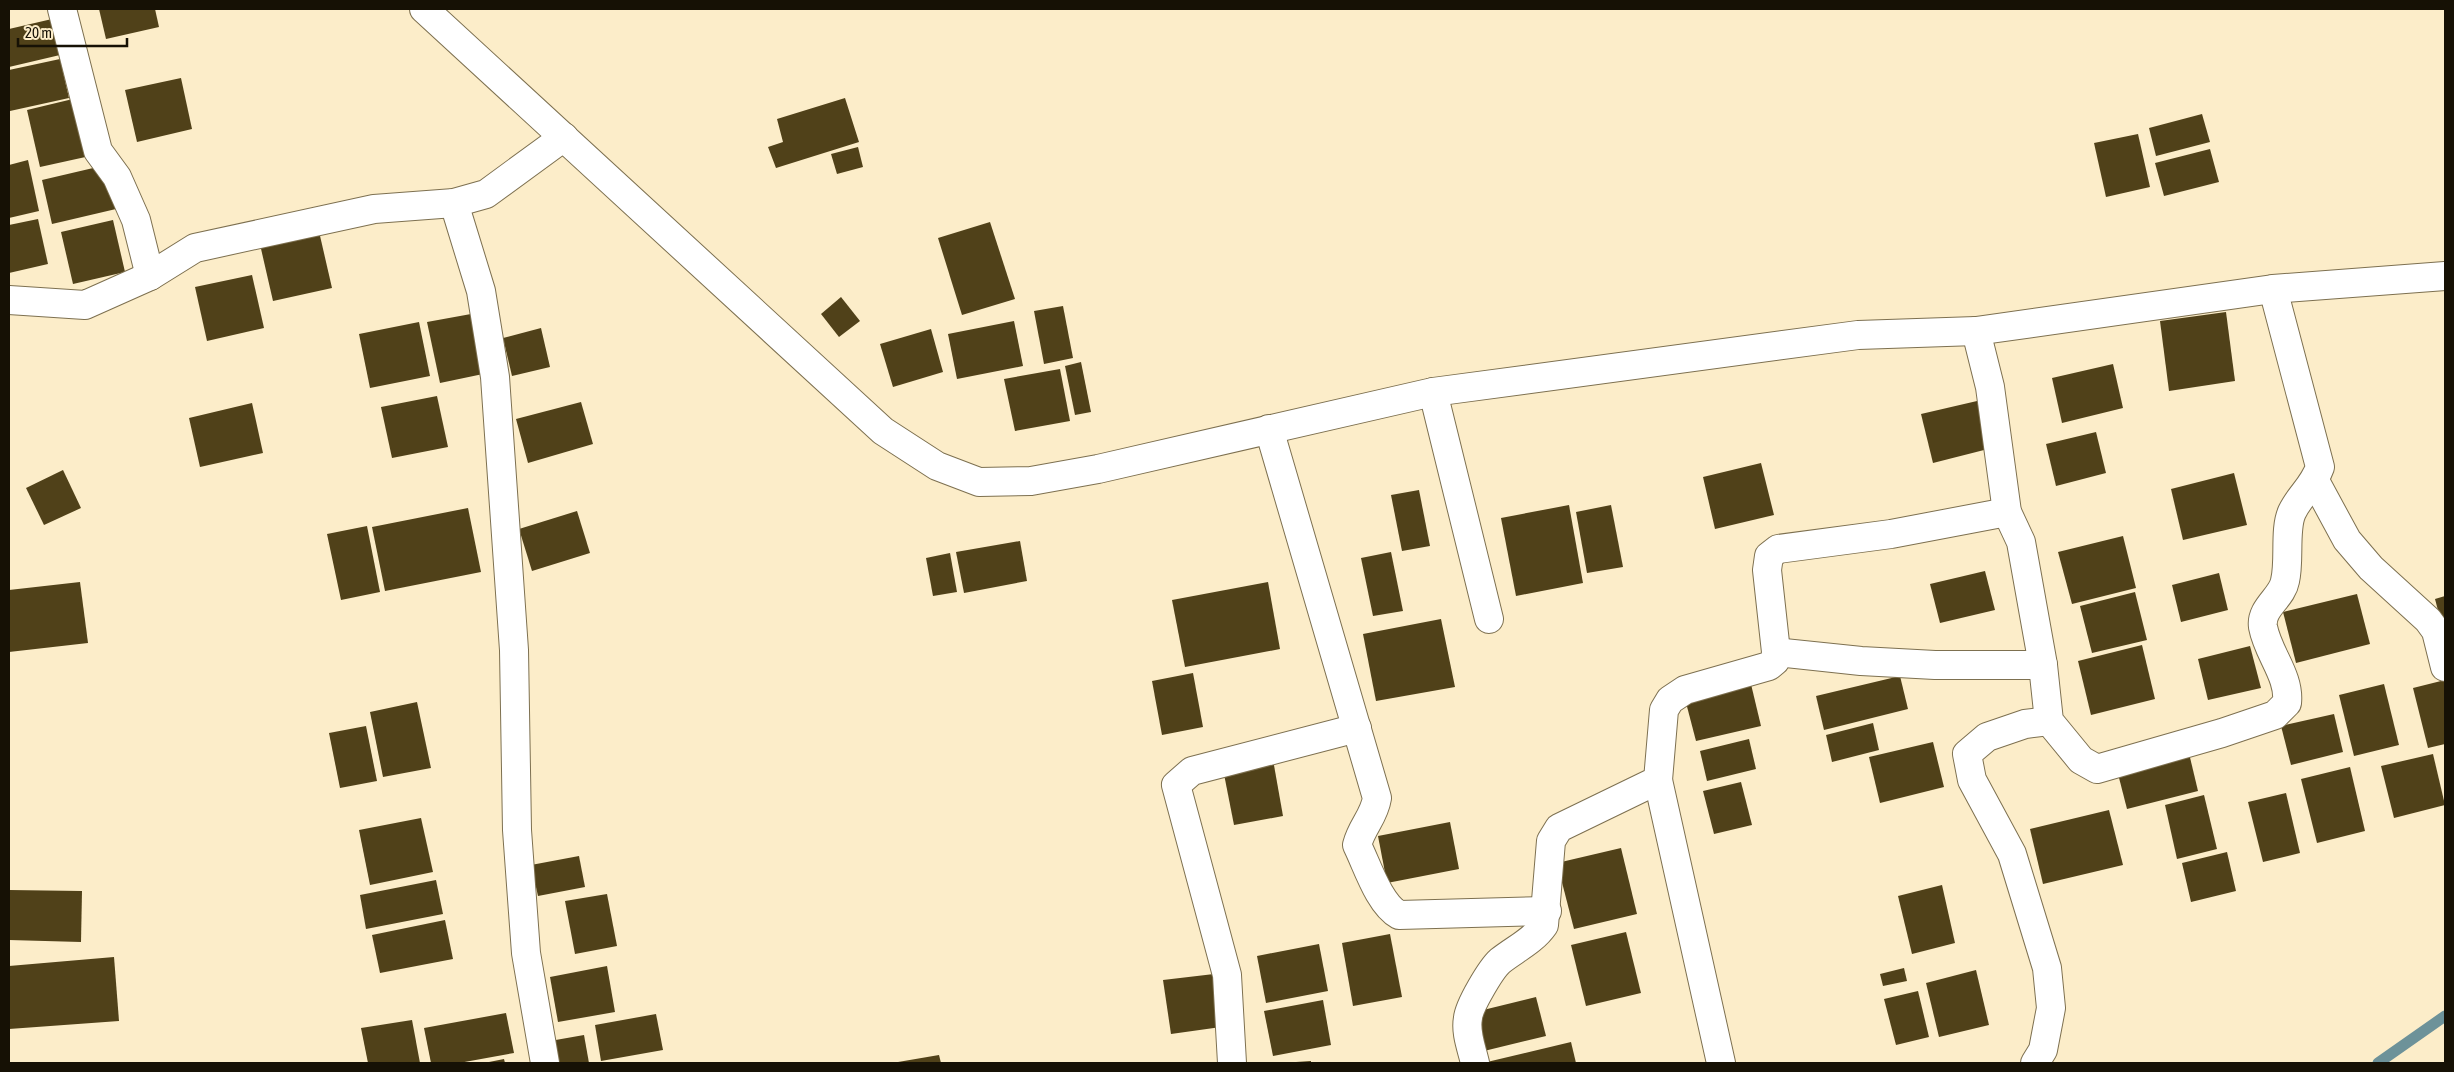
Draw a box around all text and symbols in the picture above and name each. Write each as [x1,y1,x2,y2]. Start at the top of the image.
scale bar [18,15,126,47]
text: 20 m [25,24,52,41]

